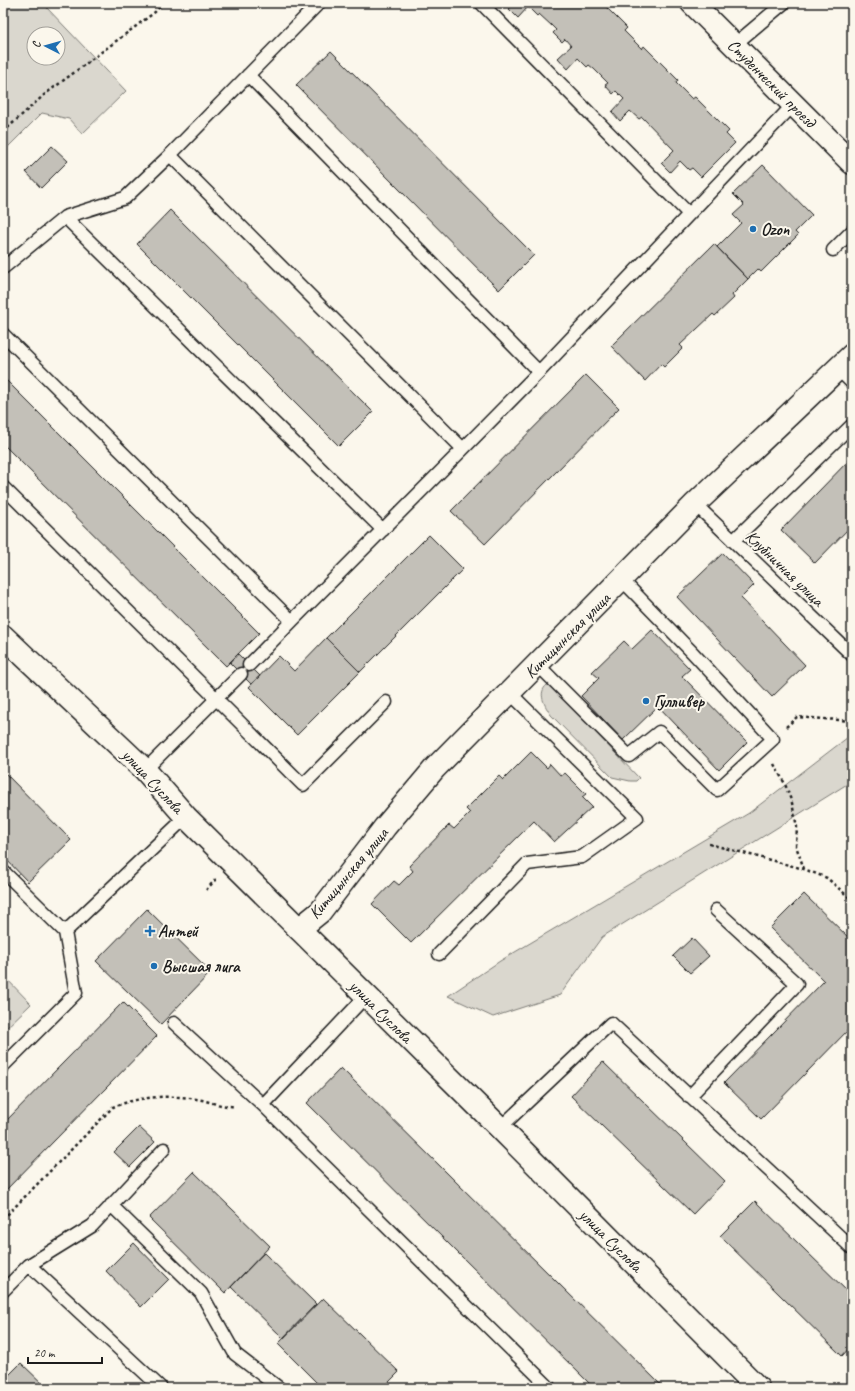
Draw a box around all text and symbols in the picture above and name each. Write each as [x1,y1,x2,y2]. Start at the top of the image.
north arrow [26,26,66,66]
street label: Студенческий проезд [723,35,822,133]
text: С [29,40,43,48]
place label: Ozon [761,219,791,240]
marker: Ozon [748,224,758,234]
street label: Клубничная улица [741,526,829,612]
street label: Китицынская улица [520,587,616,683]
place label: Гулливер [654,691,705,712]
marker: Гулливер [641,696,651,706]
street label: улица Суслова [117,744,189,820]
street label: Китицынская улица [304,822,393,923]
place label: Антей [158,921,200,942]
marker: Антей [145,926,155,936]
place label: Высшая лига [162,956,241,977]
marker: Высшая лига [149,961,159,971]
street label: улица Суслова [344,975,418,1049]
street label: улица Суслова [574,1204,648,1278]
scale bar [28,1339,102,1365]
text: 20 m [34,1345,56,1361]

